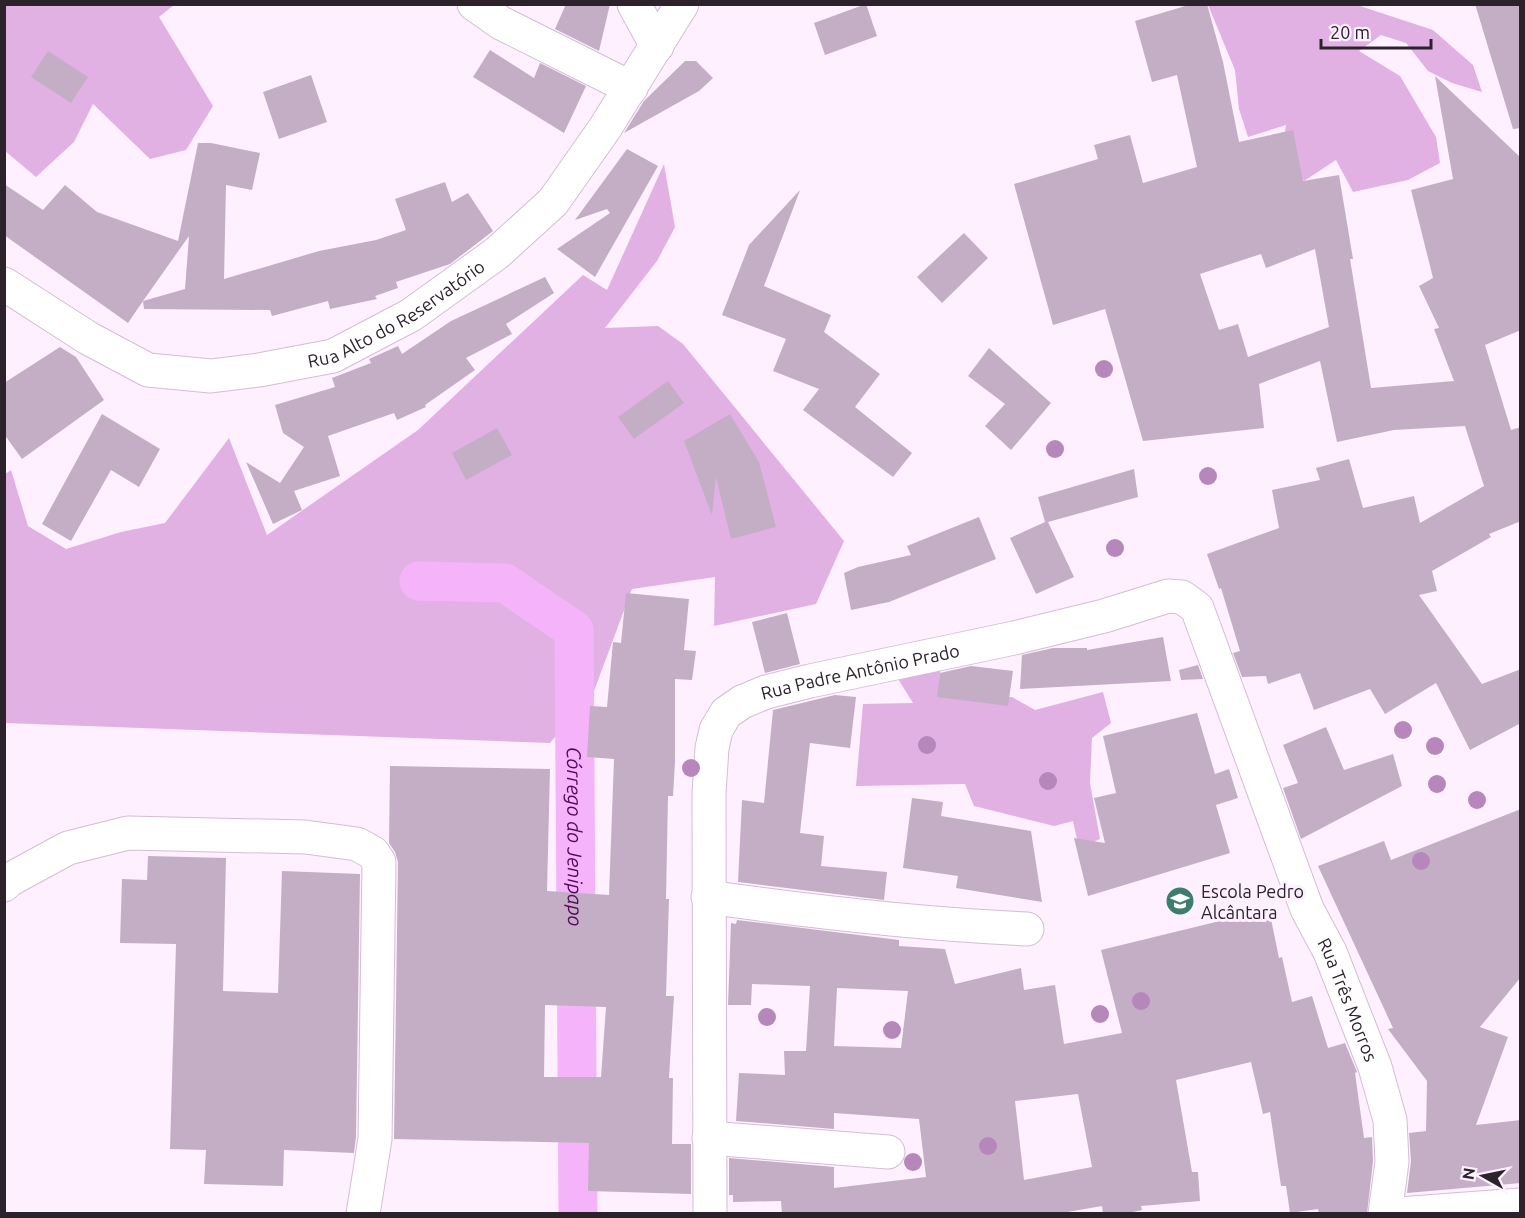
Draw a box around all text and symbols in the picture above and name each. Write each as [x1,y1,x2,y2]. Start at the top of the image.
scale bar [1321,12,1430,50]
text: 20 m [1330,22,1370,42]
street label: Rua Alto do Reservatório [306,255,488,371]
street label: Rua Padre Antônio Prado [759,640,961,703]
water label: Córrego do Jenipapo [563,747,588,927]
place label: Escola Pedro Alcântara [1201,881,1304,922]
school or university icon: Escola Pedro Alcântara [1164,885,1196,917]
street label: Rua Três Morros [1314,934,1382,1064]
north arrow [1453,1146,1513,1206]
text: N [1458,1166,1478,1181]

